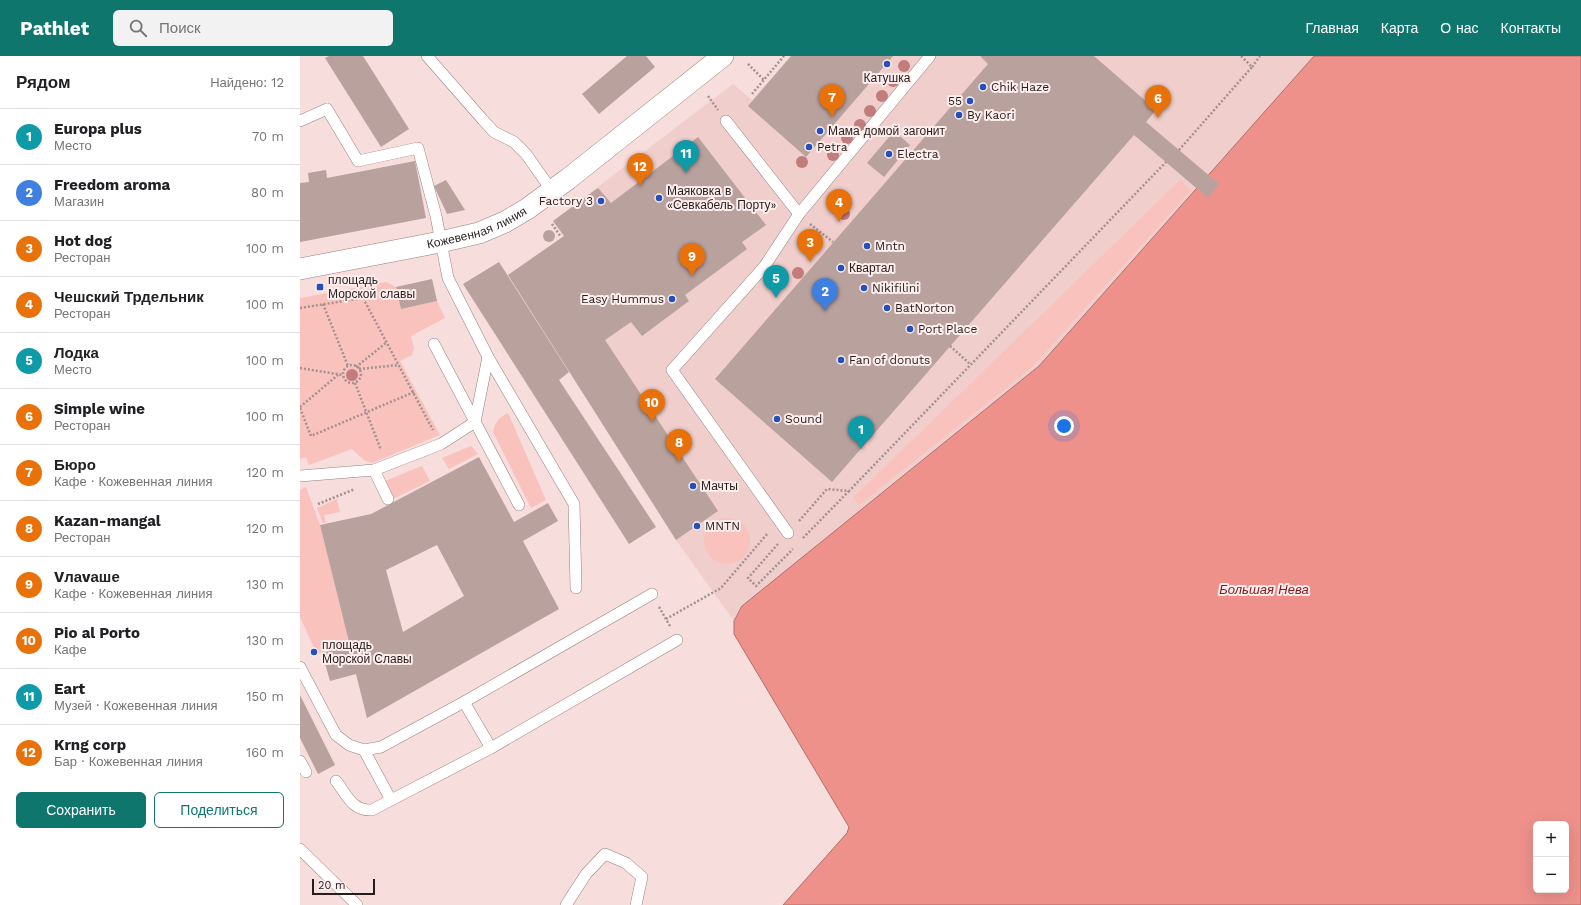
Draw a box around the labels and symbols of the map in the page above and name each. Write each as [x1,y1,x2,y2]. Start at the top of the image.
marker: Катушка [882,59,892,69]
place label: Катушка [864,71,911,85]
place label: Chik Haze [991,80,1049,94]
marker: Chik Haze [978,82,988,92]
pin: 7 [819,84,845,117]
pin: 6 [1145,85,1171,118]
place label: 55 [948,94,962,108]
marker: 55 [965,96,975,106]
place label: By Kaori [967,108,1015,122]
marker: By Kaori [954,110,964,120]
place label: Мама домой загонит [828,124,946,138]
marker: Мама домой загонит [815,126,825,136]
pin: 11 [673,140,699,173]
place label: Petra [817,140,848,154]
marker: Petra [804,142,814,152]
place label: Electra [897,147,939,161]
marker: Electra [884,149,894,159]
pin: 12 [627,153,653,186]
place label: Маяковка в «Севкабель Порту» [667,184,777,212]
pin: 4 [826,189,852,222]
marker: Маяковка в «Севкабель Порту» [654,193,664,203]
place label: Factory 3 [539,194,593,208]
marker: Factory 3 [596,196,606,206]
street label: Кожевенная линия [426,204,529,251]
pin: 3 [797,229,823,262]
place label: Mntn [875,239,905,253]
marker: Mntn [862,241,872,251]
pin: 9 [679,243,705,276]
place label: Квартал [849,261,894,275]
marker: Квартал [836,263,846,273]
pin: 5 [763,265,789,298]
place label: площадь Морской славы [328,273,415,301]
pin: 2 [812,278,838,311]
place label: Nikifilini [872,281,919,295]
marker: площадь Морской славы [315,282,325,292]
marker: Nikifilini [859,283,869,293]
place label: Easy Hummus [581,292,664,306]
marker: Easy Hummus [667,294,677,304]
place label: BatNorton [895,301,955,315]
marker: BatNorton [882,303,892,313]
place label: Port Place [918,322,978,336]
marker: Port Place [905,324,915,334]
place label: Fan of donuts [849,353,930,367]
marker: Fan of donuts [836,355,846,365]
pin: 10 [639,389,665,422]
place label: Sound [785,412,822,426]
marker: Sound [772,414,782,424]
pin: 1 [848,416,874,449]
your location [1054,416,1074,436]
pin: 8 [666,429,692,462]
place label: Мачты [701,479,738,493]
marker: Мачты [688,481,698,491]
place label: MNTN [705,519,740,533]
marker: MNTN [692,521,702,531]
water label: Большая Нева [1219,582,1309,597]
place label: площадь Морской Славы [322,638,412,666]
marker: площадь Морской Славы [309,647,319,657]
scale bar [312,877,375,896]

